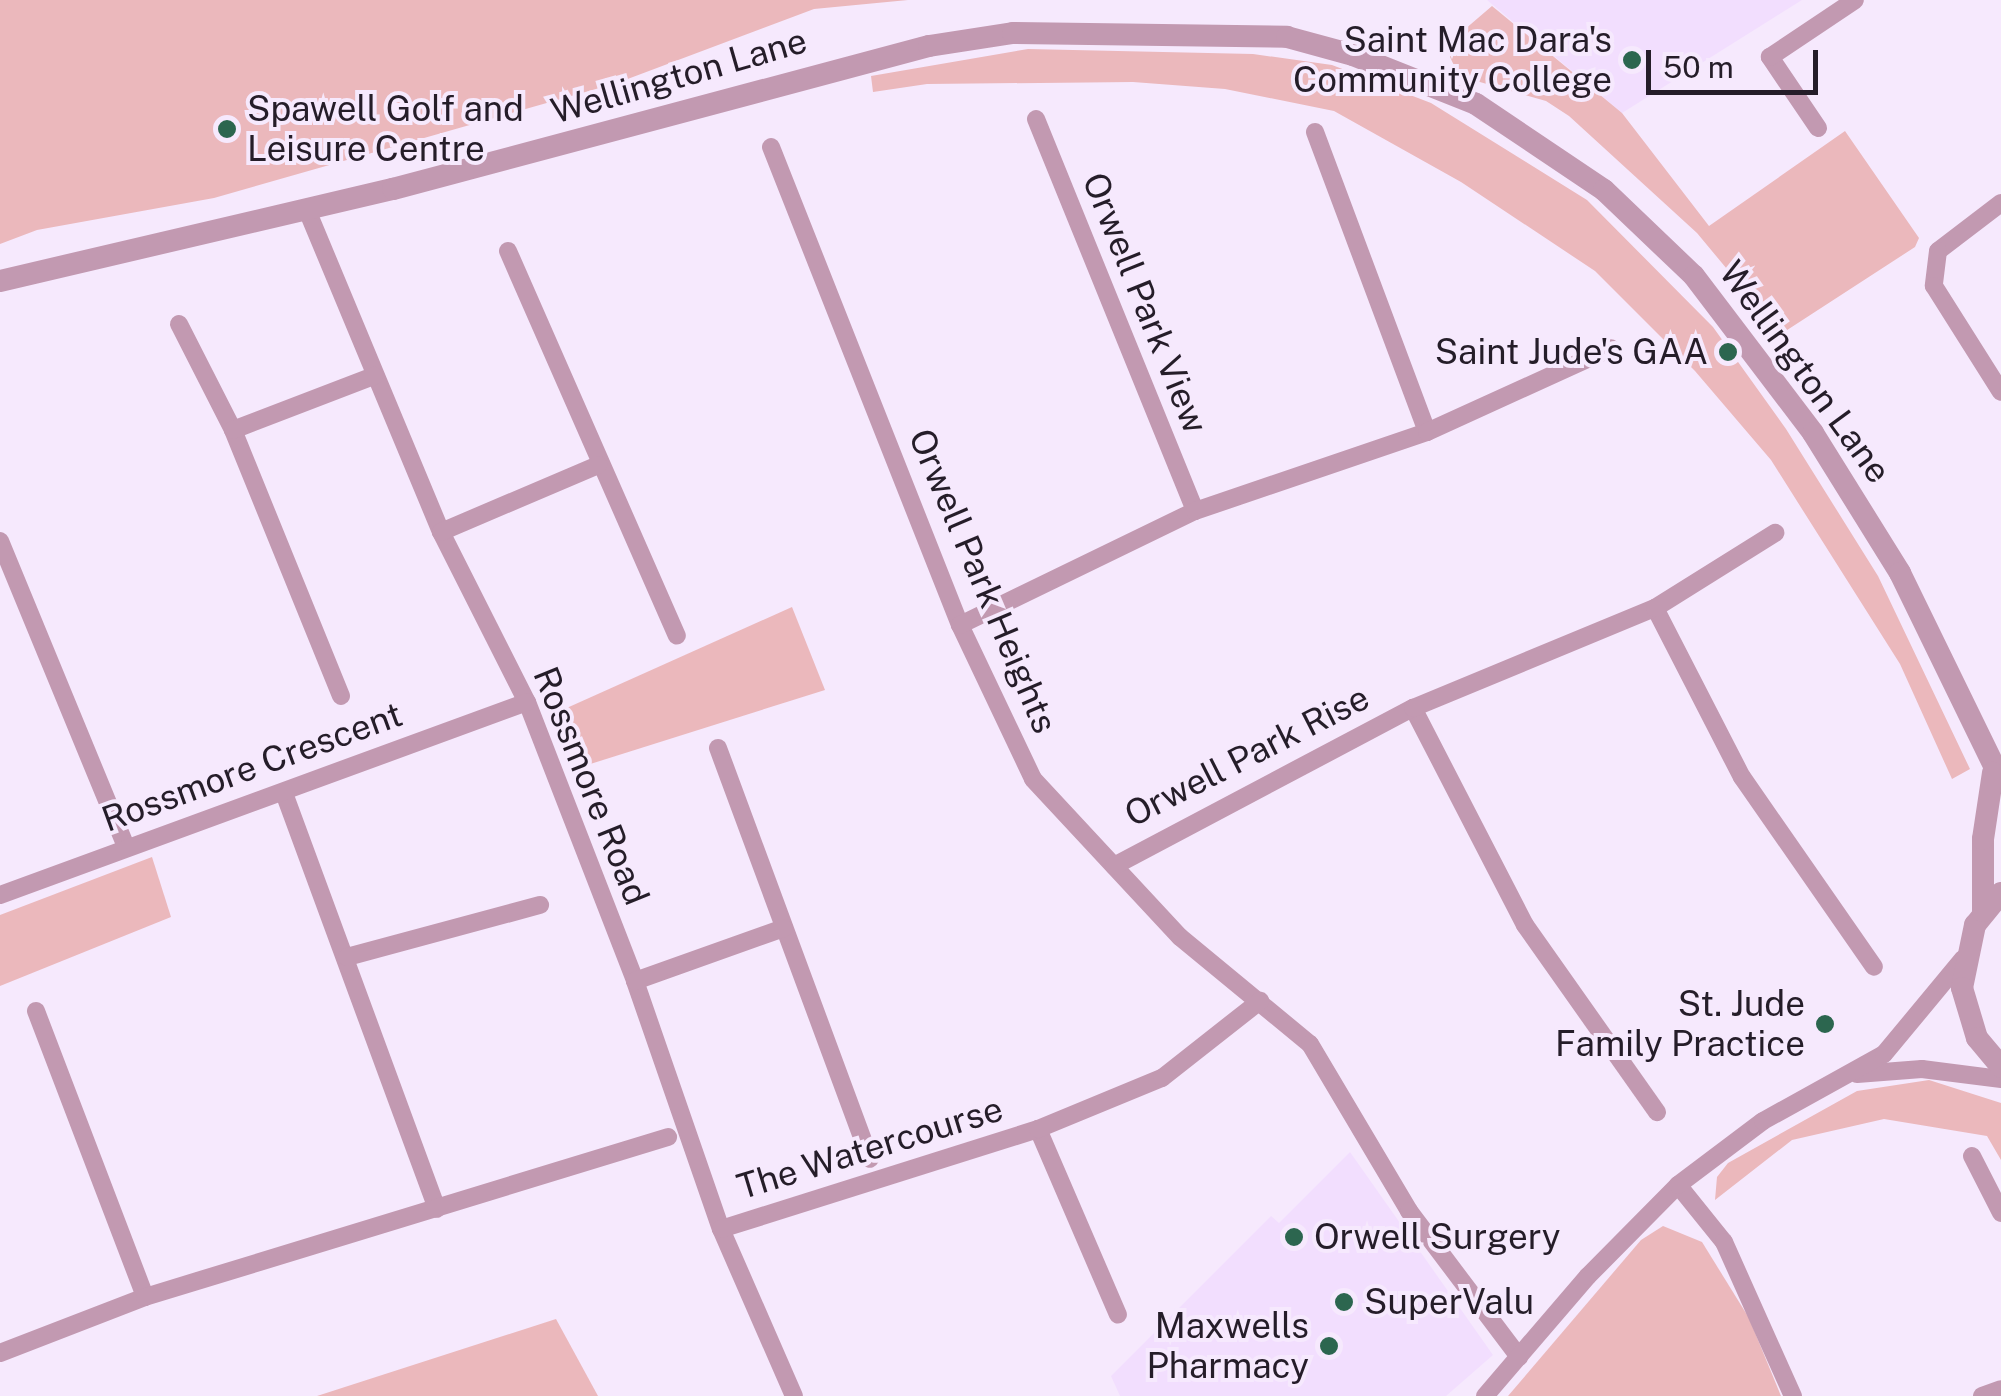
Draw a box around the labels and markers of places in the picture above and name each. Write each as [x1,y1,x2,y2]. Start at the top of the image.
place label: Saint Mac Dara's Community College [1293,19,1612,101]
marker: Saint Mac Dara's Community College [1621,49,1643,71]
place label: Spawell Golf and Leisure Centre [247,88,524,170]
marker: Spawell Golf and Leisure Centre [216,118,238,140]
place label: Saint Jude's GAA [1435,331,1708,373]
marker: Saint Jude's GAA [1717,341,1739,363]
place label: St. Jude Family Practice [1555,983,1805,1065]
marker: St. Jude Family Practice [1814,1013,1836,1035]
place label: Orwell Surgery [1314,1216,1561,1258]
marker: Orwell Surgery [1283,1226,1305,1248]
place label: SuperValu [1364,1281,1534,1323]
marker: SuperValu [1333,1291,1355,1313]
place label: Maxwells Pharmacy [1146,1305,1309,1387]
marker: Maxwells Pharmacy [1318,1335,1340,1357]

